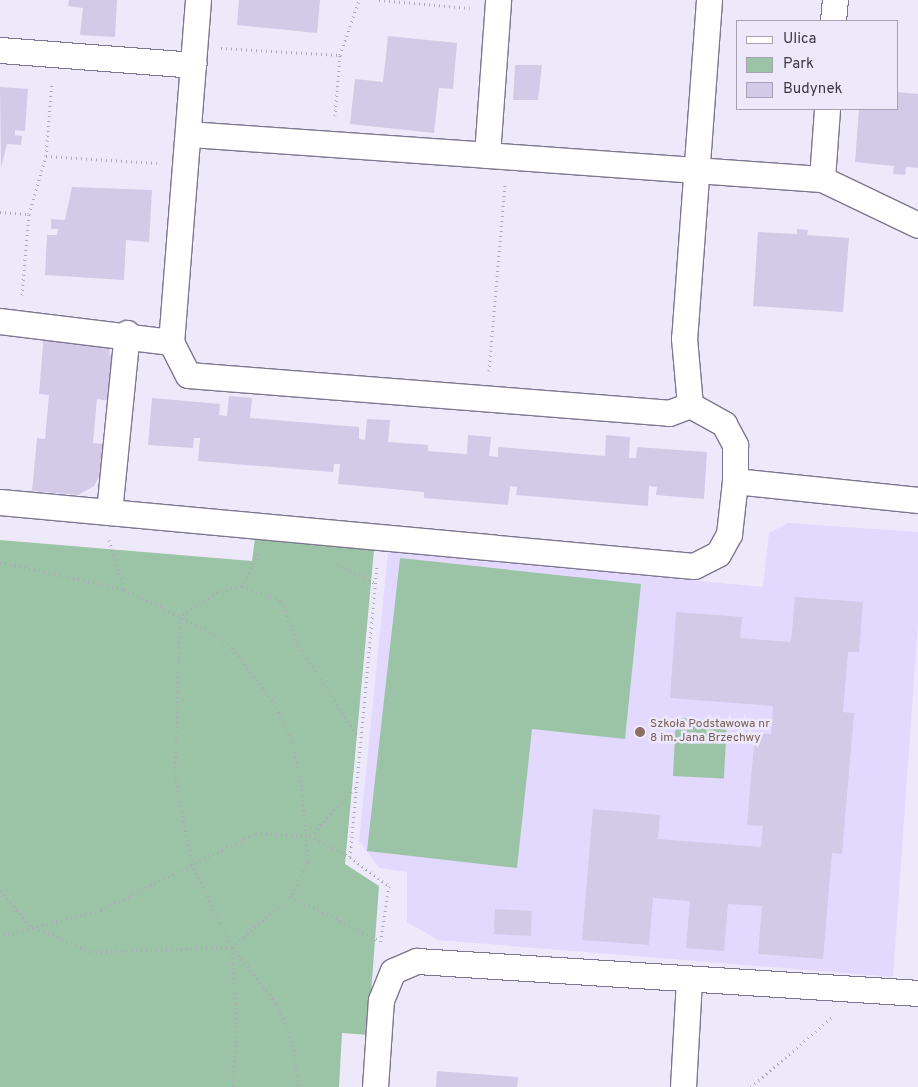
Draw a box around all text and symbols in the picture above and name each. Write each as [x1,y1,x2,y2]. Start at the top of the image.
legend [736,20,898,110]
text: Ulica [783,30,816,49]
text: Park [783,55,814,74]
text: Budynek [783,80,842,99]
place label: Szkoła Podstawowa nr 8 im. Jana Brzechwy [650,718,770,746]
marker: Szkoła Podstawowa nr 8 im. Jana Brzechwy [634,726,646,738]

